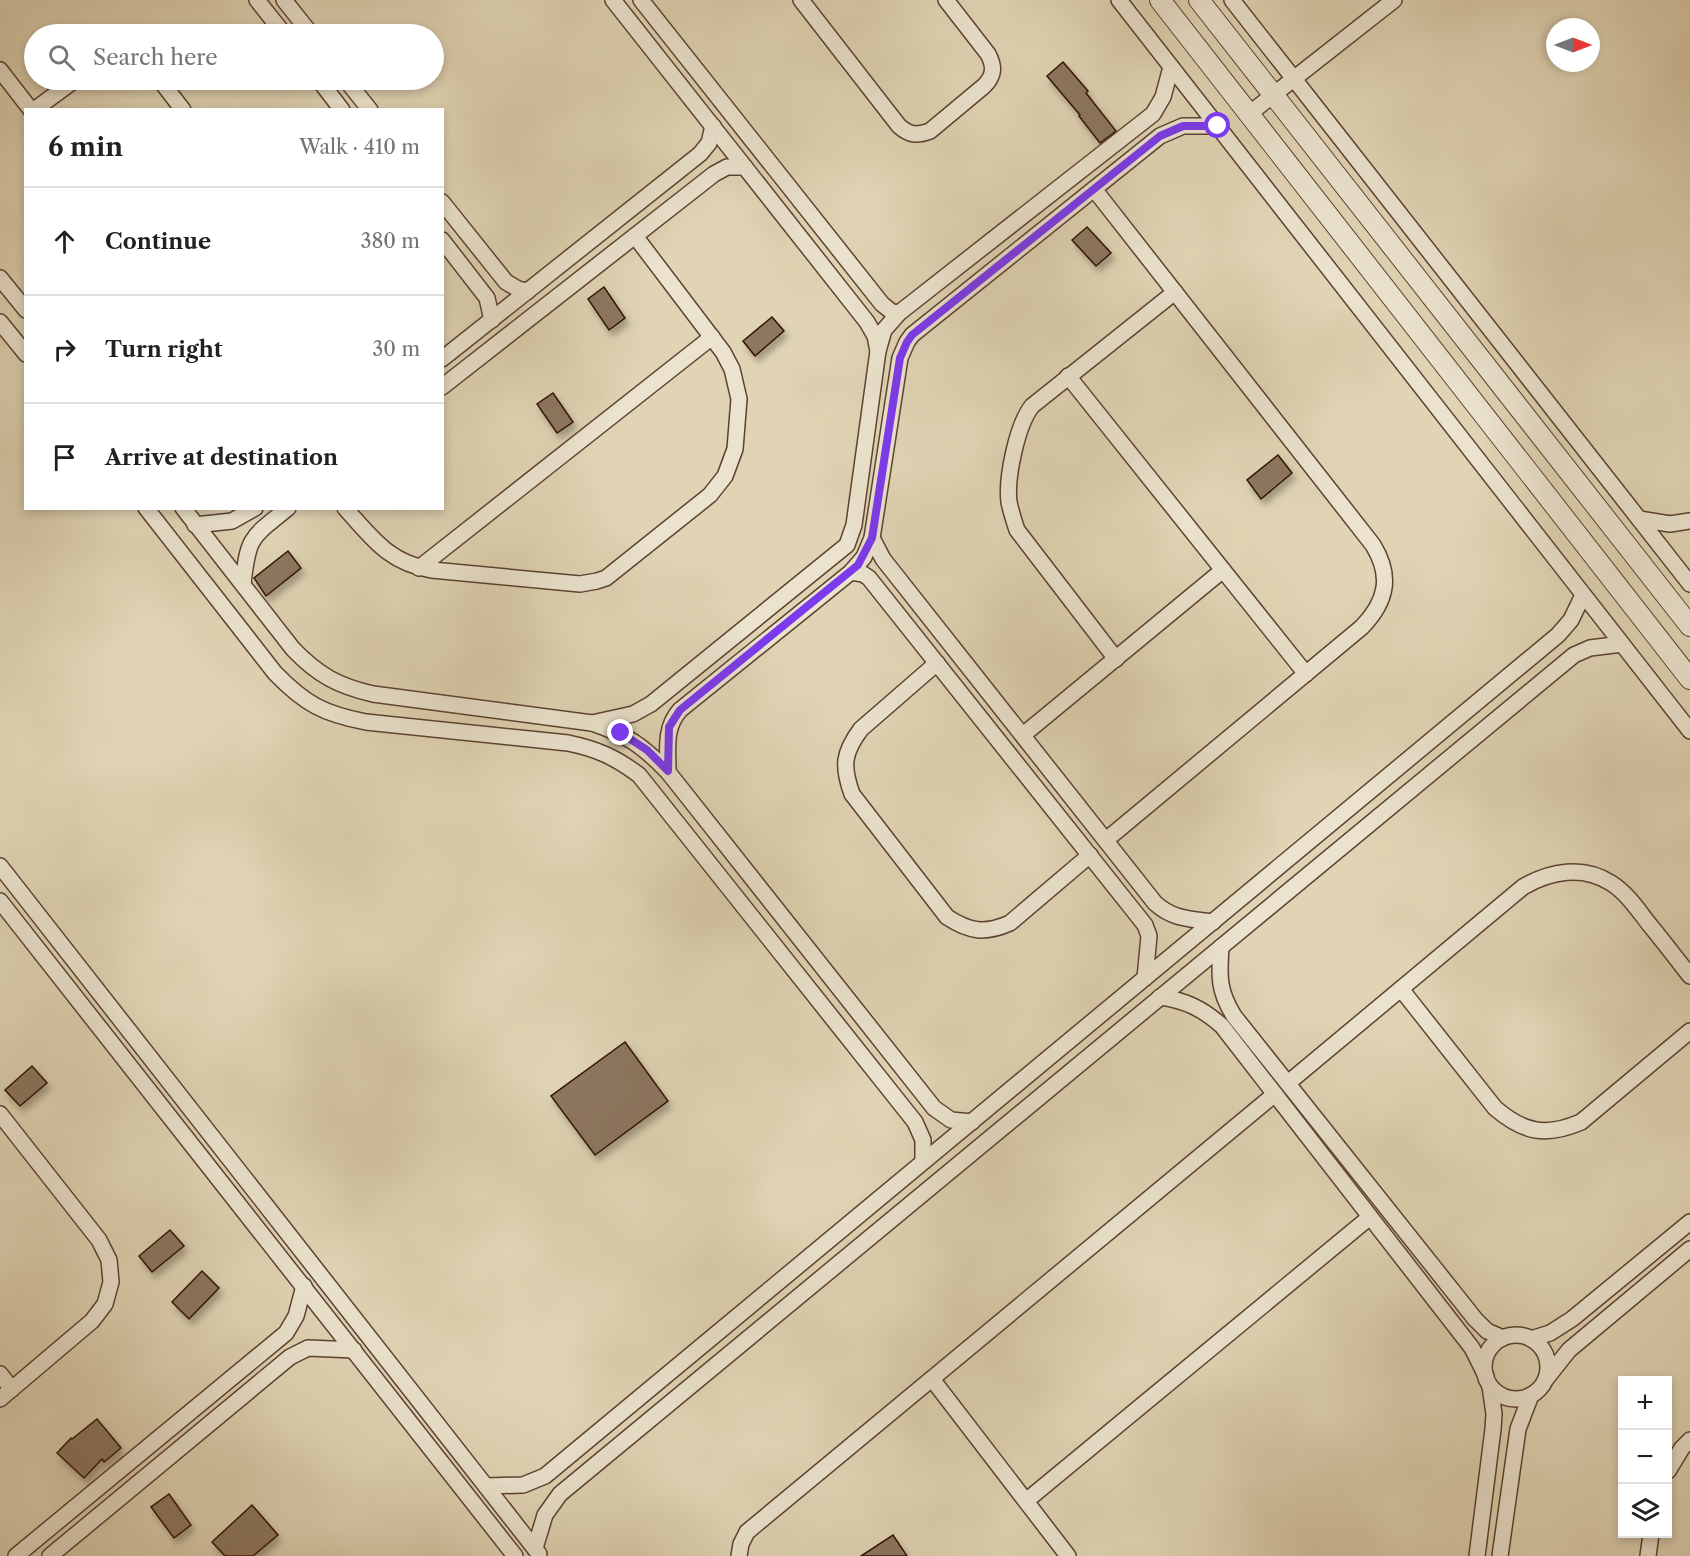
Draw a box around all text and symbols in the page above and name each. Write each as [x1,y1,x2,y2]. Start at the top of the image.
north arrow [1546,18,1600,72]
search box [24,24,444,90]
icon: search [45,41,78,74]
text: Search here [93,44,218,71]
route start [1204,112,1230,138]
text: 6 min [48,131,123,163]
text: Walk · 410 m [299,135,420,159]
icon: ahead [48,225,81,258]
text: Continue [105,228,211,255]
text: 380 m [361,229,420,253]
icon: right [48,333,81,366]
text: Turn right [105,336,223,363]
text: 30 m [372,337,420,361]
icon: arrive [48,441,81,474]
text: Arrive at destination [105,444,338,471]
route end [607,719,633,745]
map controls [1618,1376,1672,1538]
button: + [1618,1376,1672,1430]
button: − [1618,1430,1672,1484]
button: layers [1618,1484,1672,1538]

